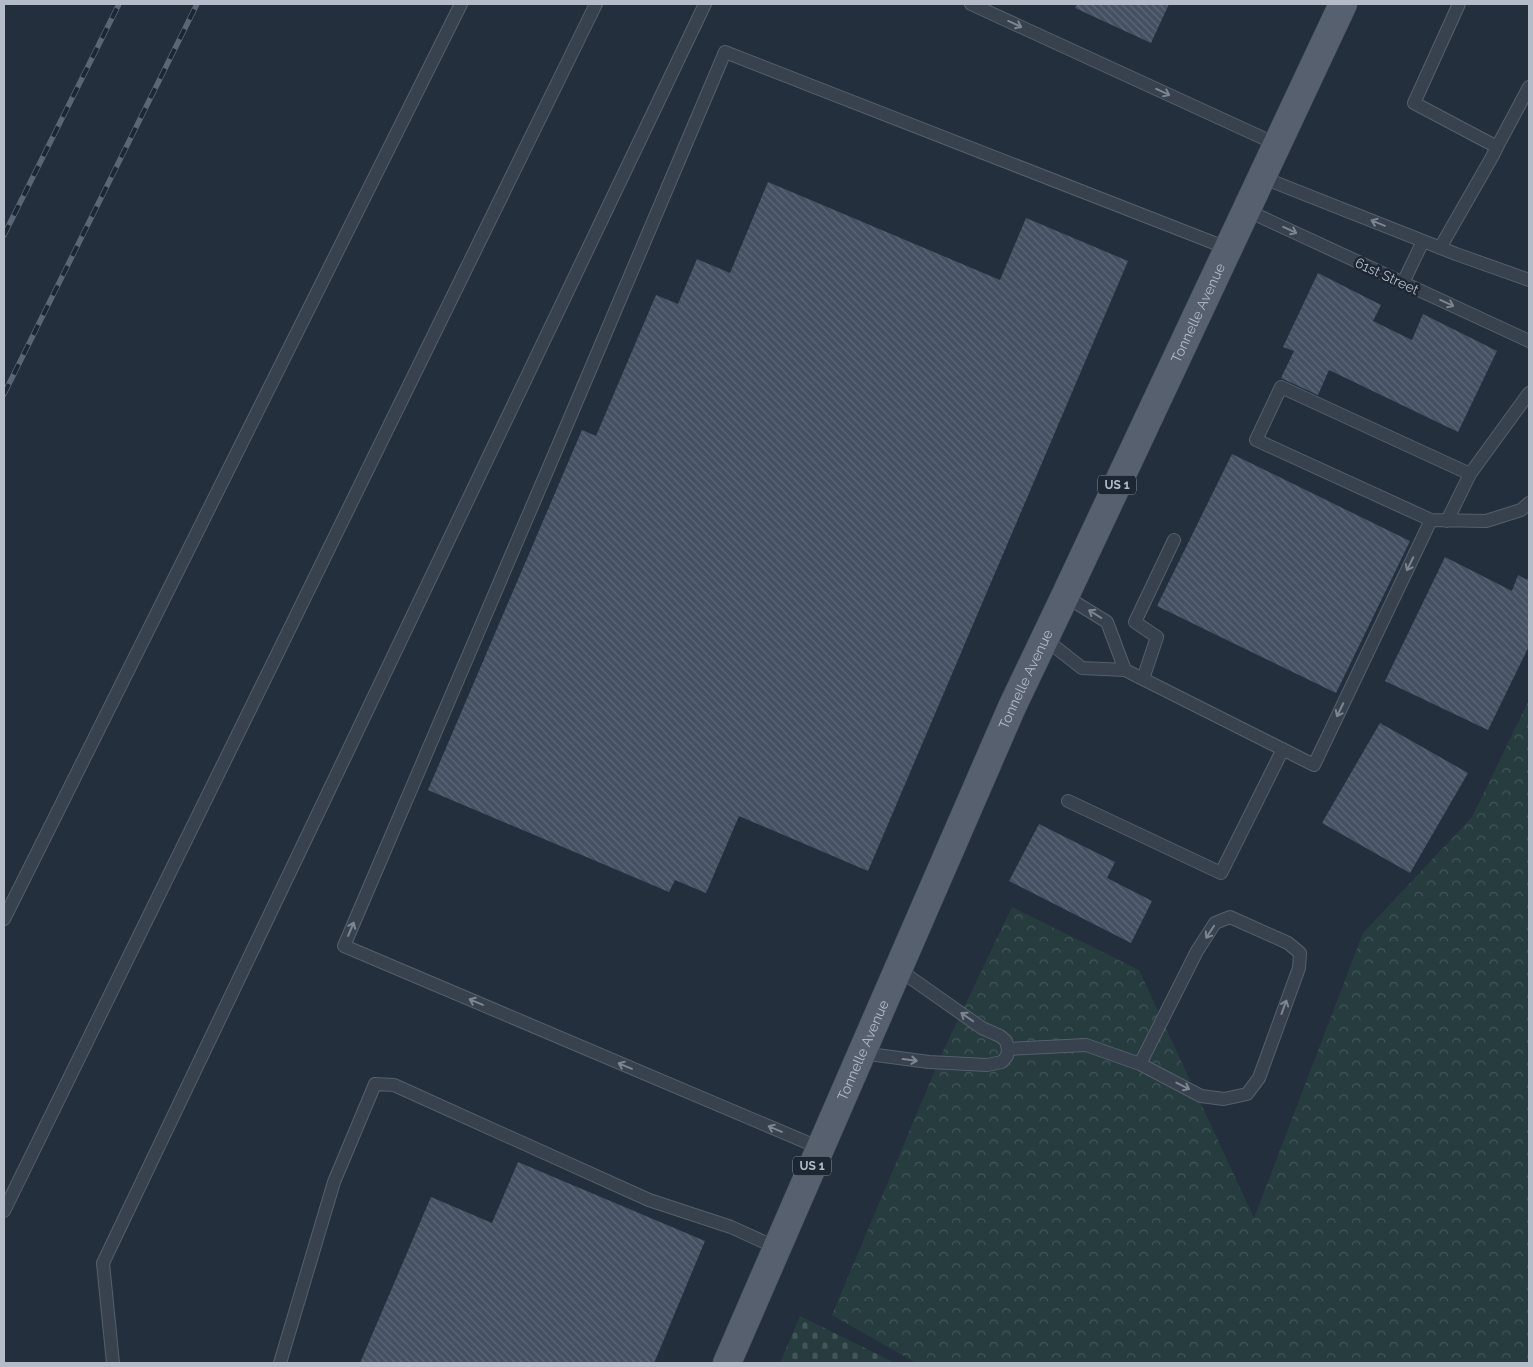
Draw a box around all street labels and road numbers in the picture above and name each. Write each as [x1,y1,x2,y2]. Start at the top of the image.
street label: 61st Street [1353,254,1422,298]
street label: Tonnelle Avenue [1168,261,1228,365]
road number: US 1 [1098,476,1136,494]
street label: Tonnelle Avenue [995,627,1056,732]
street label: Tonnelle Avenue [834,998,892,1103]
road number: US 1 [793,1156,831,1176]

